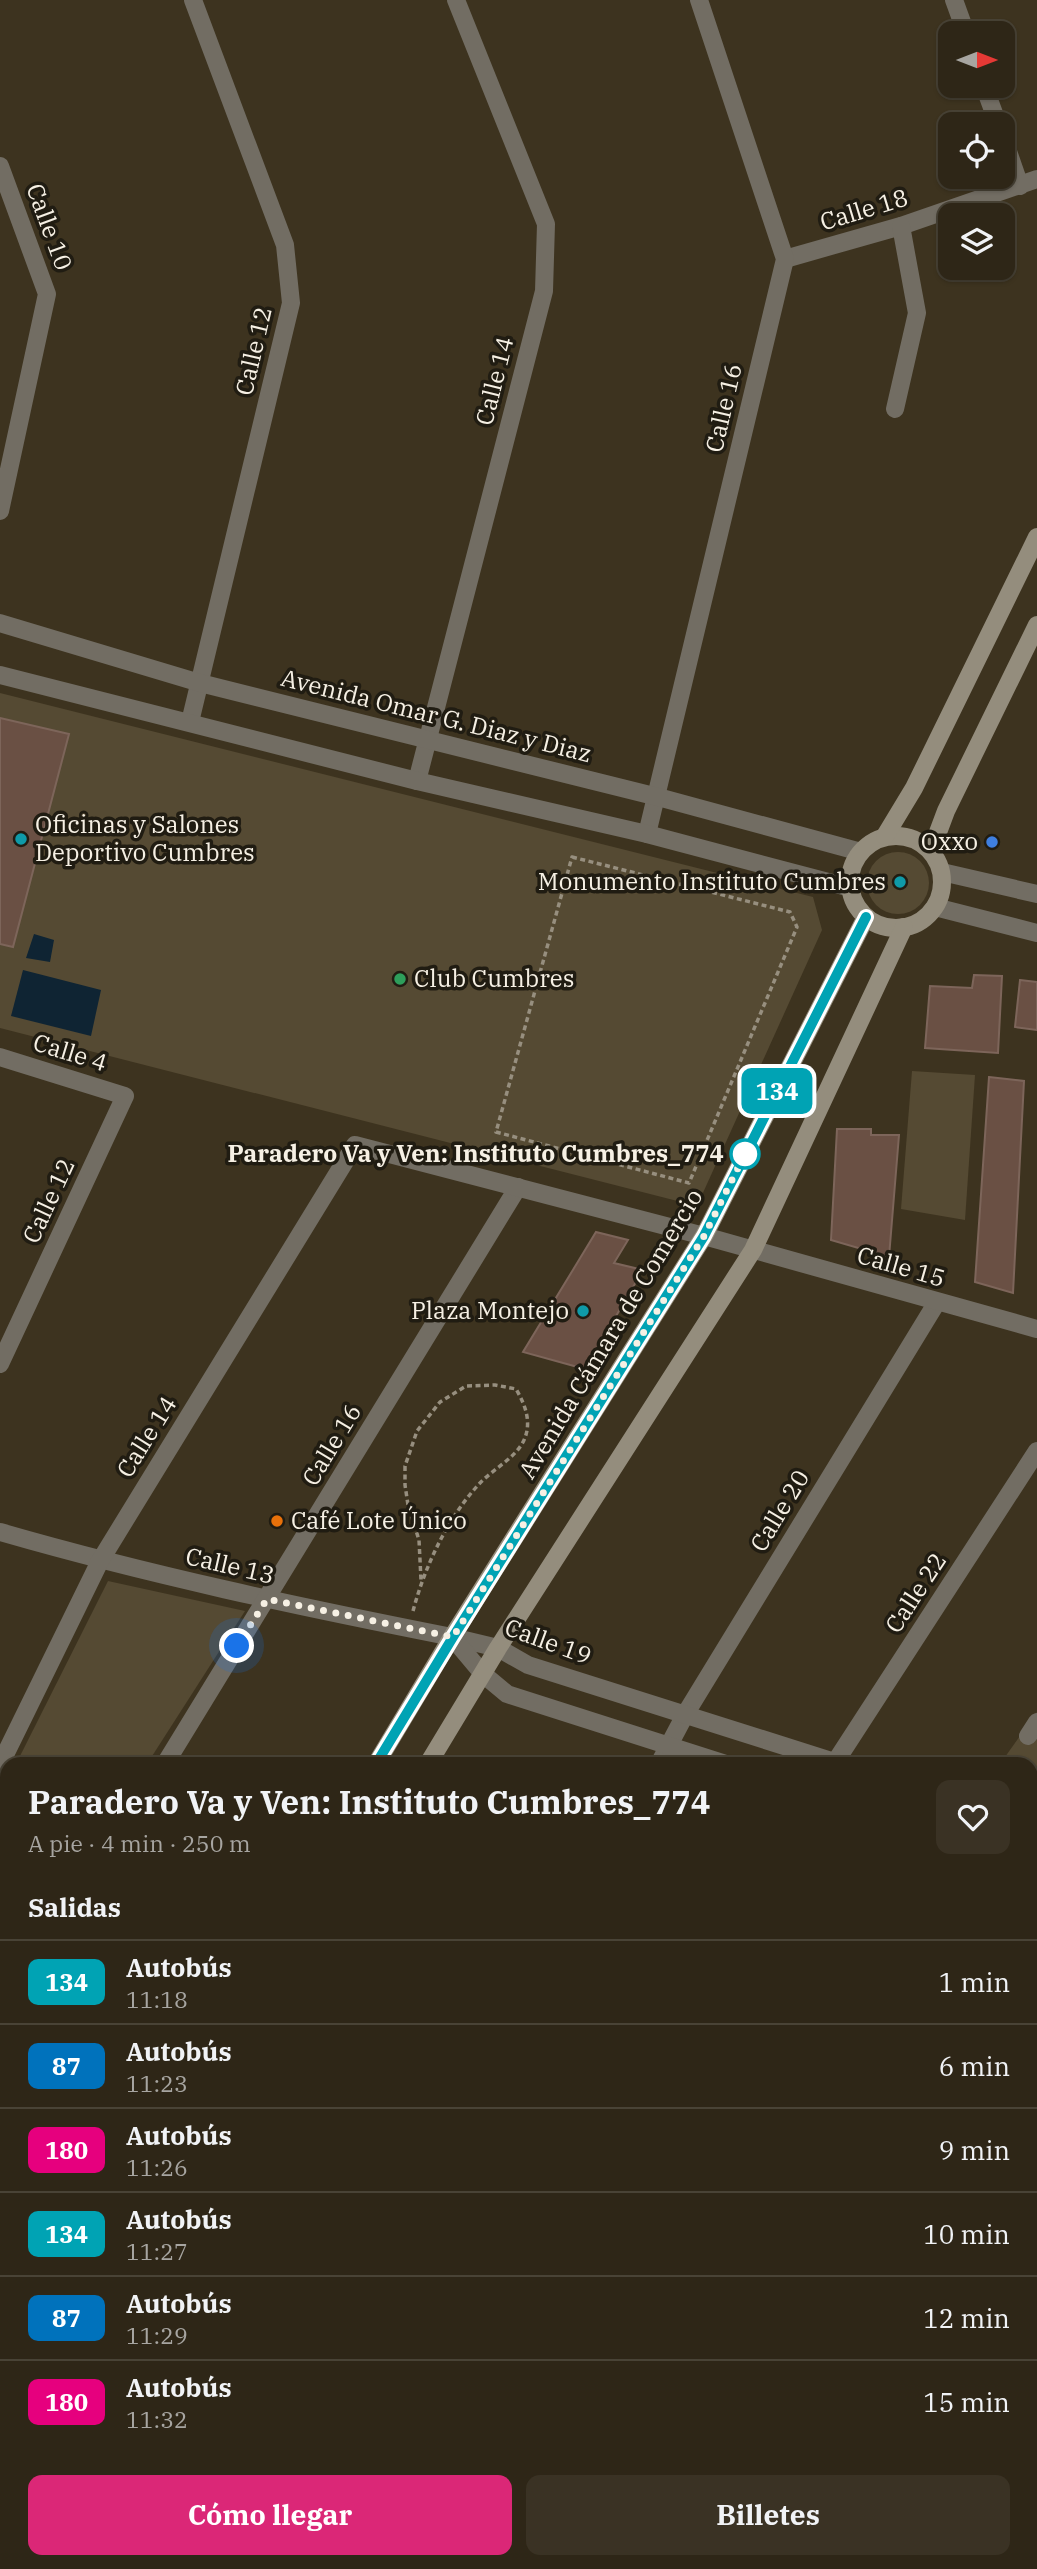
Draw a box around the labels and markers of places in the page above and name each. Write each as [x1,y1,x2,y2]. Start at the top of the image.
place label: Oficinas y Salones Deportivo Cumbres [35,808,255,868]
place label: Oxxo [921,825,978,857]
marker: Oficinas y Salones Deportivo Cumbres [13,831,29,847]
marker: Oxxo [984,834,1000,850]
place label: Monumento Instituto Cumbres [538,865,886,897]
marker: Monumento Instituto Cumbres [892,874,908,890]
place label: Club Cumbres [414,962,574,994]
marker: Club Cumbres [392,971,408,987]
place label: Paradero Va y Ven: Instituto Cumbres_774 [228,1137,724,1169]
marker: Paradero Va y Ven: Instituto Cumbres_774 [730,1139,760,1169]
place label: Plaza Montejo [411,1294,569,1326]
marker: Plaza Montejo [575,1303,591,1319]
place label: Café Lote Único [291,1504,467,1536]
marker: Café Lote Único [269,1513,285,1529]

